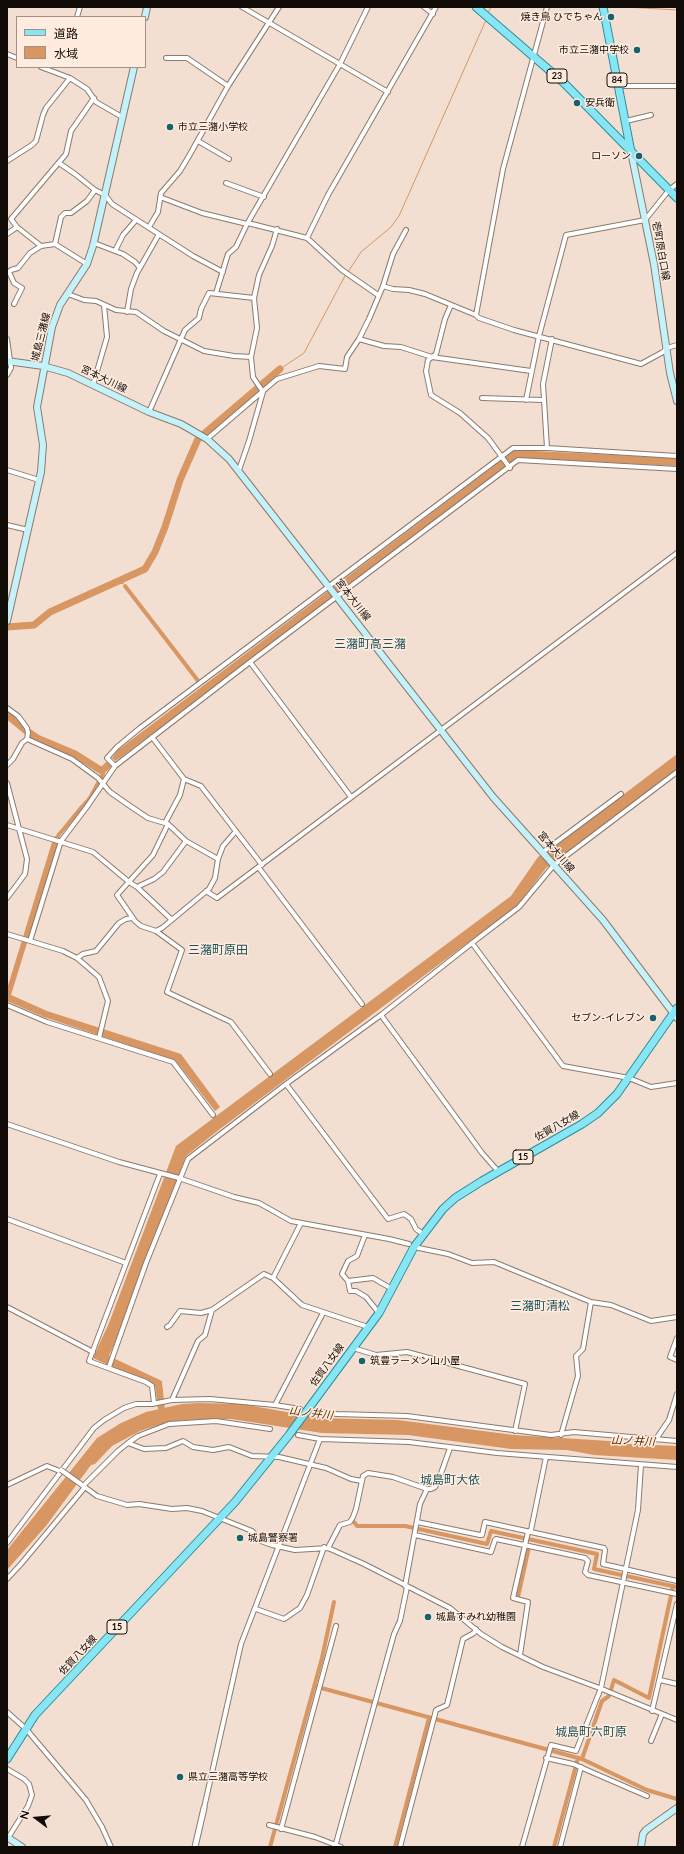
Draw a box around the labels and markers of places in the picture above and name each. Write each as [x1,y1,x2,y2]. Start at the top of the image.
place label: 焼き鳥 ひでちゃん [520,11,603,23]
marker: 焼き鳥 ひでちゃん [606,12,616,22]
place label: 市立三潴中学校 [559,44,629,56]
marker: 市立三潴中学校 [632,45,642,55]
place label: 安兵衛 [585,97,615,109]
marker: 安兵衛 [572,98,582,108]
place label: 市立三潴小学校 [178,121,248,133]
marker: 市立三潴小学校 [165,122,175,132]
place label: ローソン [591,150,631,162]
marker: ローソン [634,151,644,161]
place label: セブン-イレブン [571,1012,645,1024]
marker: セブン-イレブン [648,1013,658,1023]
place label: 筑豊ラーメン山小屋 [370,1355,460,1367]
marker: 筑豊ラーメン山小屋 [357,1356,367,1366]
place label: 城島警察署 [248,1532,298,1544]
marker: 城島警察署 [235,1533,245,1543]
place label: 城島すみれ幼稚園 [436,1611,516,1623]
marker: 城島すみれ幼稚園 [423,1612,433,1622]
place label: 県立三潴高等学校 [188,1771,268,1783]
marker: 県立三潴高等学校 [175,1772,185,1782]

